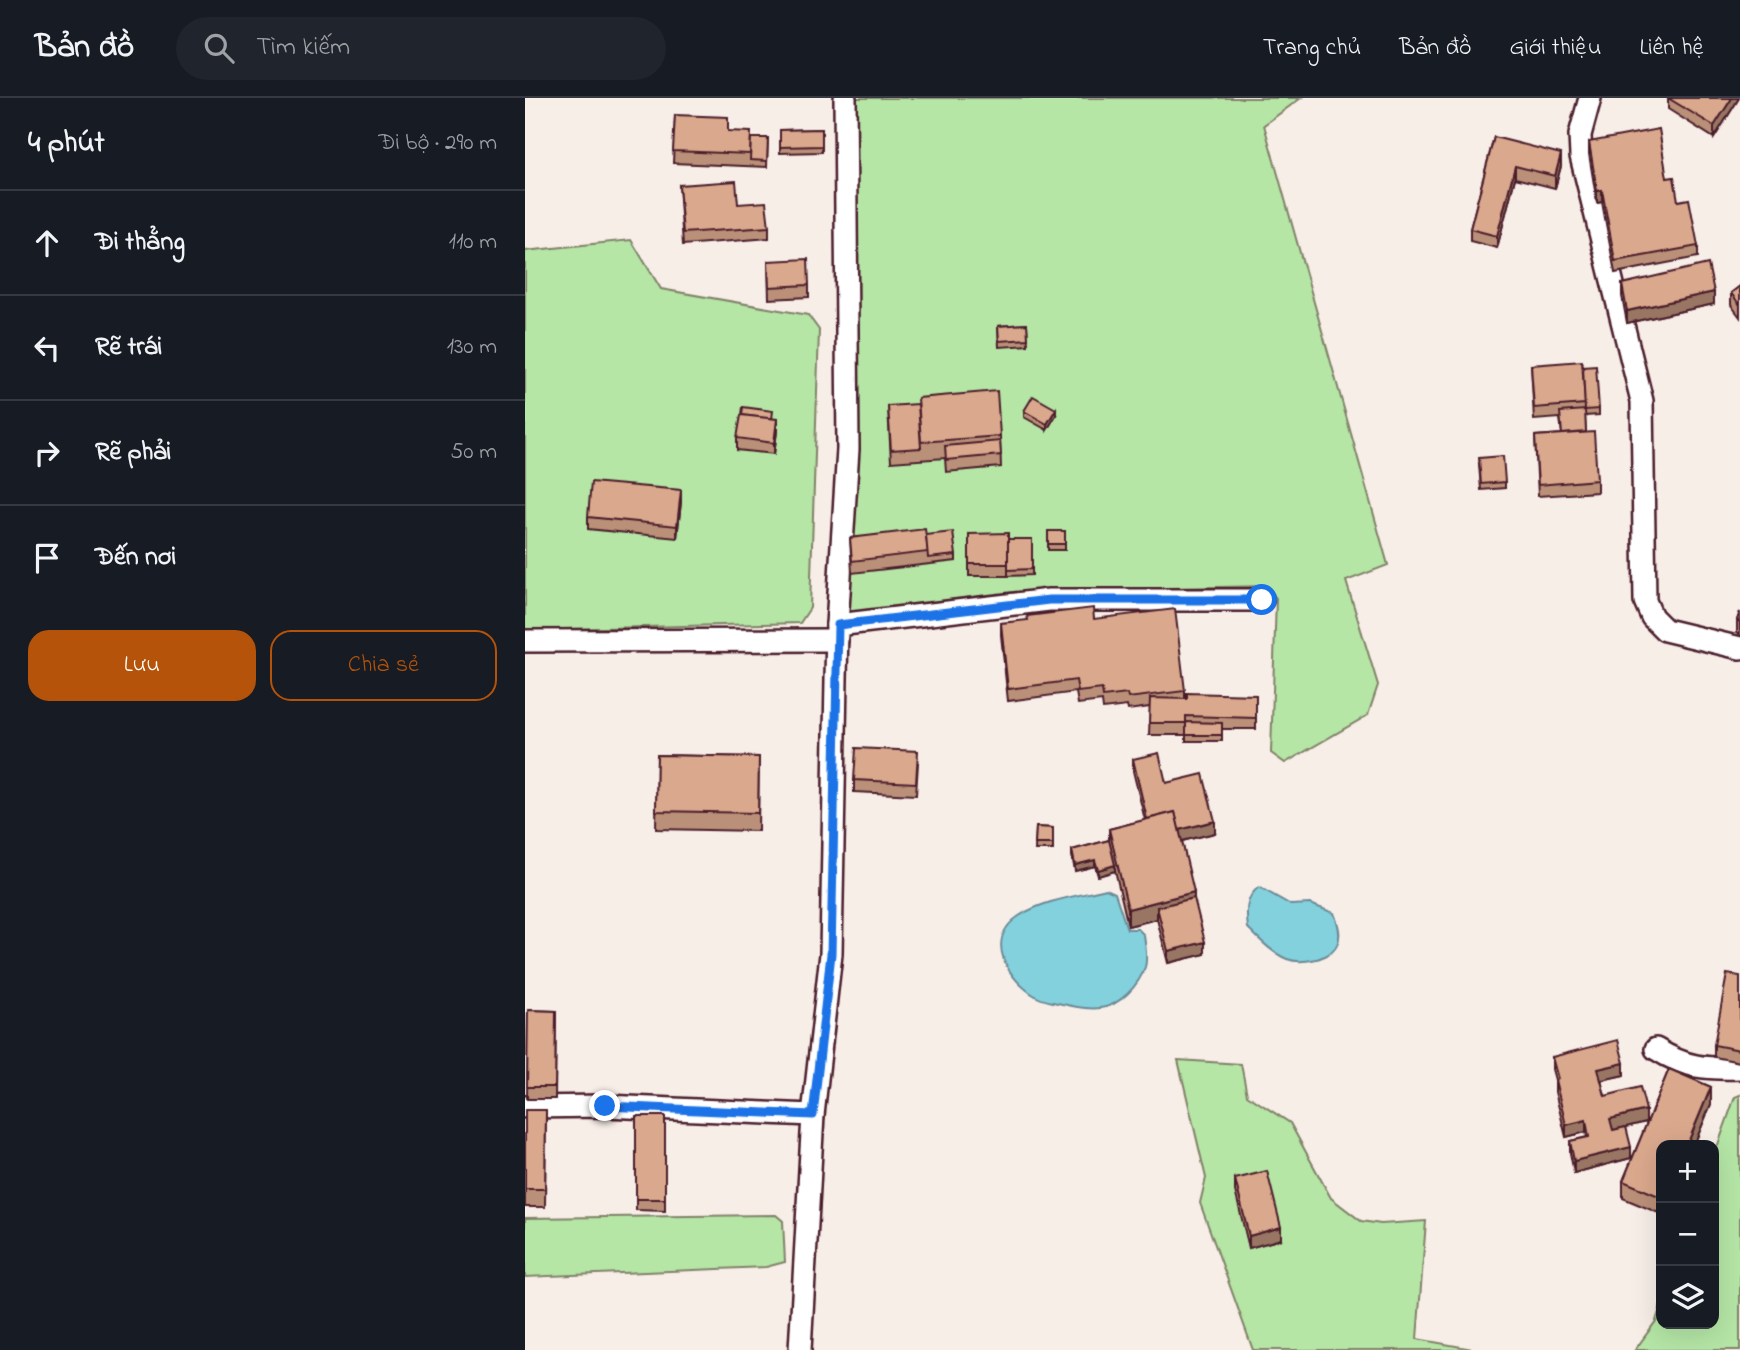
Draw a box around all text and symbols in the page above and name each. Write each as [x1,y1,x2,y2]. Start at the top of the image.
search box [176,17,666,80]
text: Bản đồ [35,24,134,72]
icon: search [200,29,238,67]
text: Tìm kiếm [256,29,350,67]
text: Trang chủ [1263,31,1361,66]
text: Bản đồ [1399,31,1471,66]
text: Giới thiệu [1509,31,1601,66]
text: Liên hệ [1639,31,1705,66]
text: 4 phút [28,122,105,166]
text: Đi bộ · 290 m [379,127,497,160]
icon: ahead [28,224,66,262]
text: Đi thẳng [95,224,185,262]
text: 110 m [449,226,497,259]
icon: left [28,329,66,367]
text: Rẽ trái [95,329,162,367]
text: 130 m [447,331,497,364]
icon: right [28,434,66,472]
text: Rẽ phải [95,434,171,472]
text: 50 m [450,436,497,469]
icon: arrive [28,539,66,577]
text: Đến nơi [95,539,176,577]
route start [1246,584,1277,615]
button: Lưu [28,630,256,701]
button: Chia sẻ [270,630,497,701]
route end [589,1090,620,1121]
map controls [1656,1140,1719,1329]
button: + [1656,1140,1719,1203]
button: − [1656,1203,1719,1266]
button: layers [1656,1266,1719,1329]

